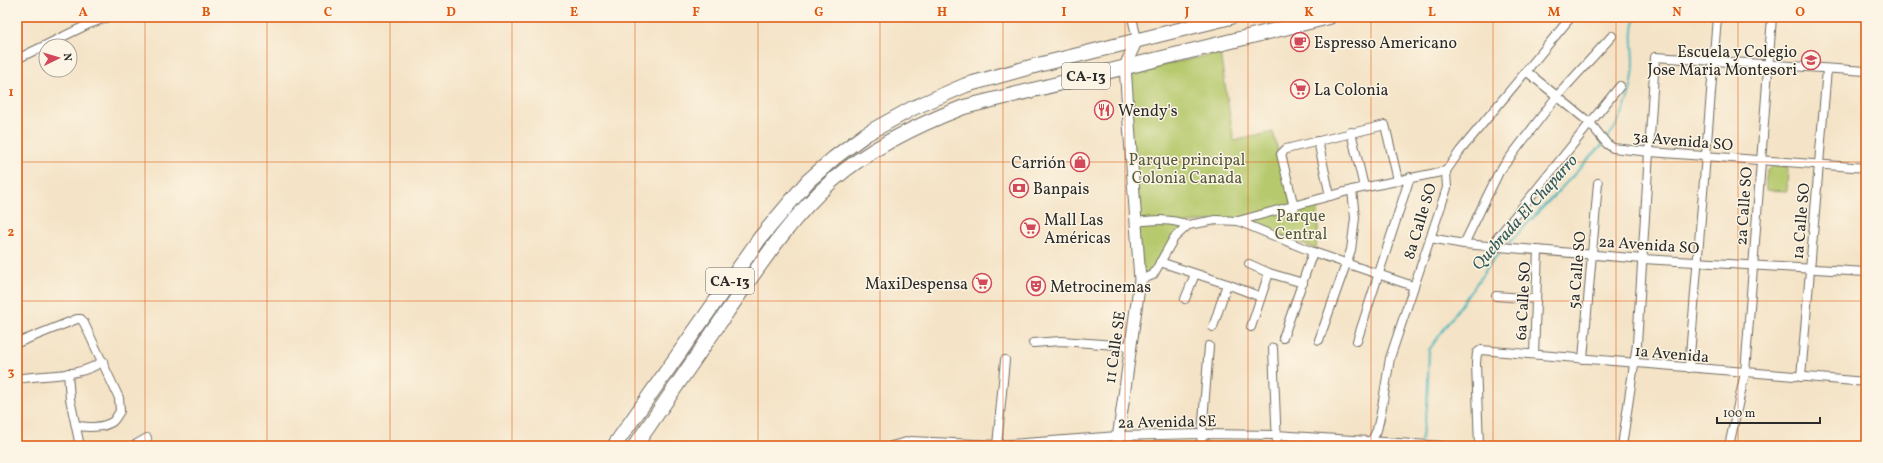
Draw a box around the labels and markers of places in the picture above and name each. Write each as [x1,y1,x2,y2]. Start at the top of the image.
cafe icon: Espresso Americano [1289,31,1311,53]
place label: Espresso Americano [1314,33,1457,55]
place label: Escuela y Colegio Jose Maria Montesori [1647,42,1797,82]
school or university icon: Escuela y Colegio Jose Maria Montesori [1800,49,1822,71]
supermarket icon: La Colonia [1289,78,1311,100]
place label: La Colonia [1314,80,1389,102]
restaurant icon: Wendy's [1093,99,1115,121]
place label: Wendy's [1118,101,1178,123]
shop icon: Carrión [1069,151,1091,173]
place label: Carrión [1011,153,1066,175]
bank icon: Banpais [1008,177,1030,199]
place label: Banpais [1033,179,1089,201]
place label: Mall Las Américas [1044,210,1111,250]
supermarket icon: Mall Las Américas [1019,217,1041,239]
supermarket icon: MaxiDespensa [971,272,993,294]
place label: MaxiDespensa [865,274,968,296]
theatre icon: Metrocinemas [1025,275,1047,297]
place label: Metrocinemas [1050,277,1151,299]

